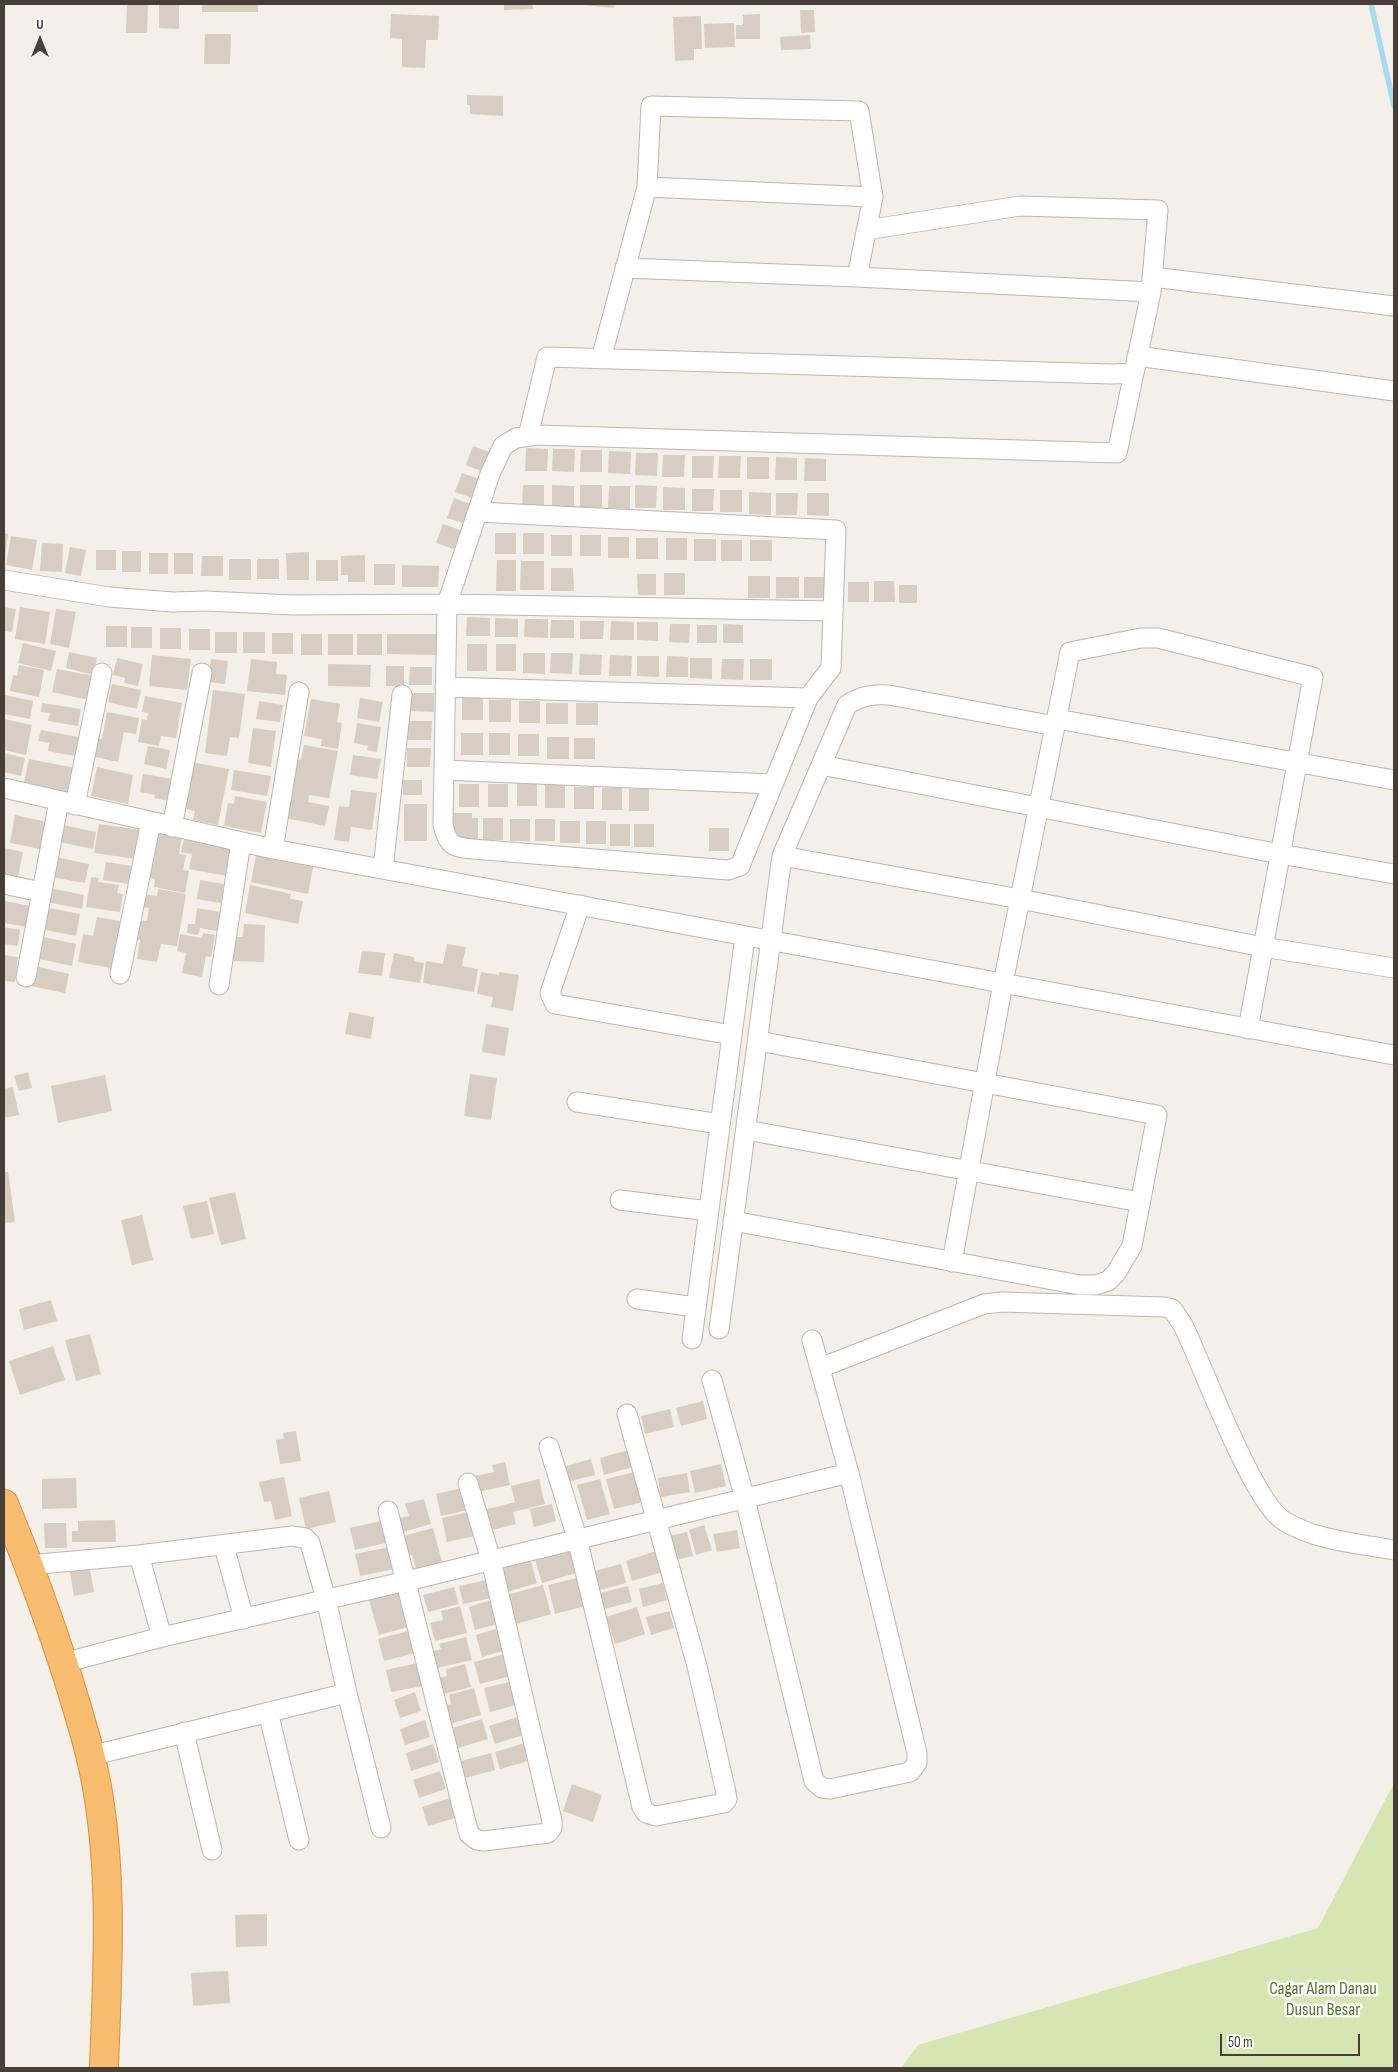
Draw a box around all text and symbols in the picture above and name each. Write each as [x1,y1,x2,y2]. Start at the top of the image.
north arrow [15,15,65,65]
text: U [36,16,44,33]
park label: Cagar Alam Danau Dusun Besar [1269,1978,1377,2020]
scale bar [1223,2024,1363,2056]
text: 50 m [1228,2033,1253,2052]

